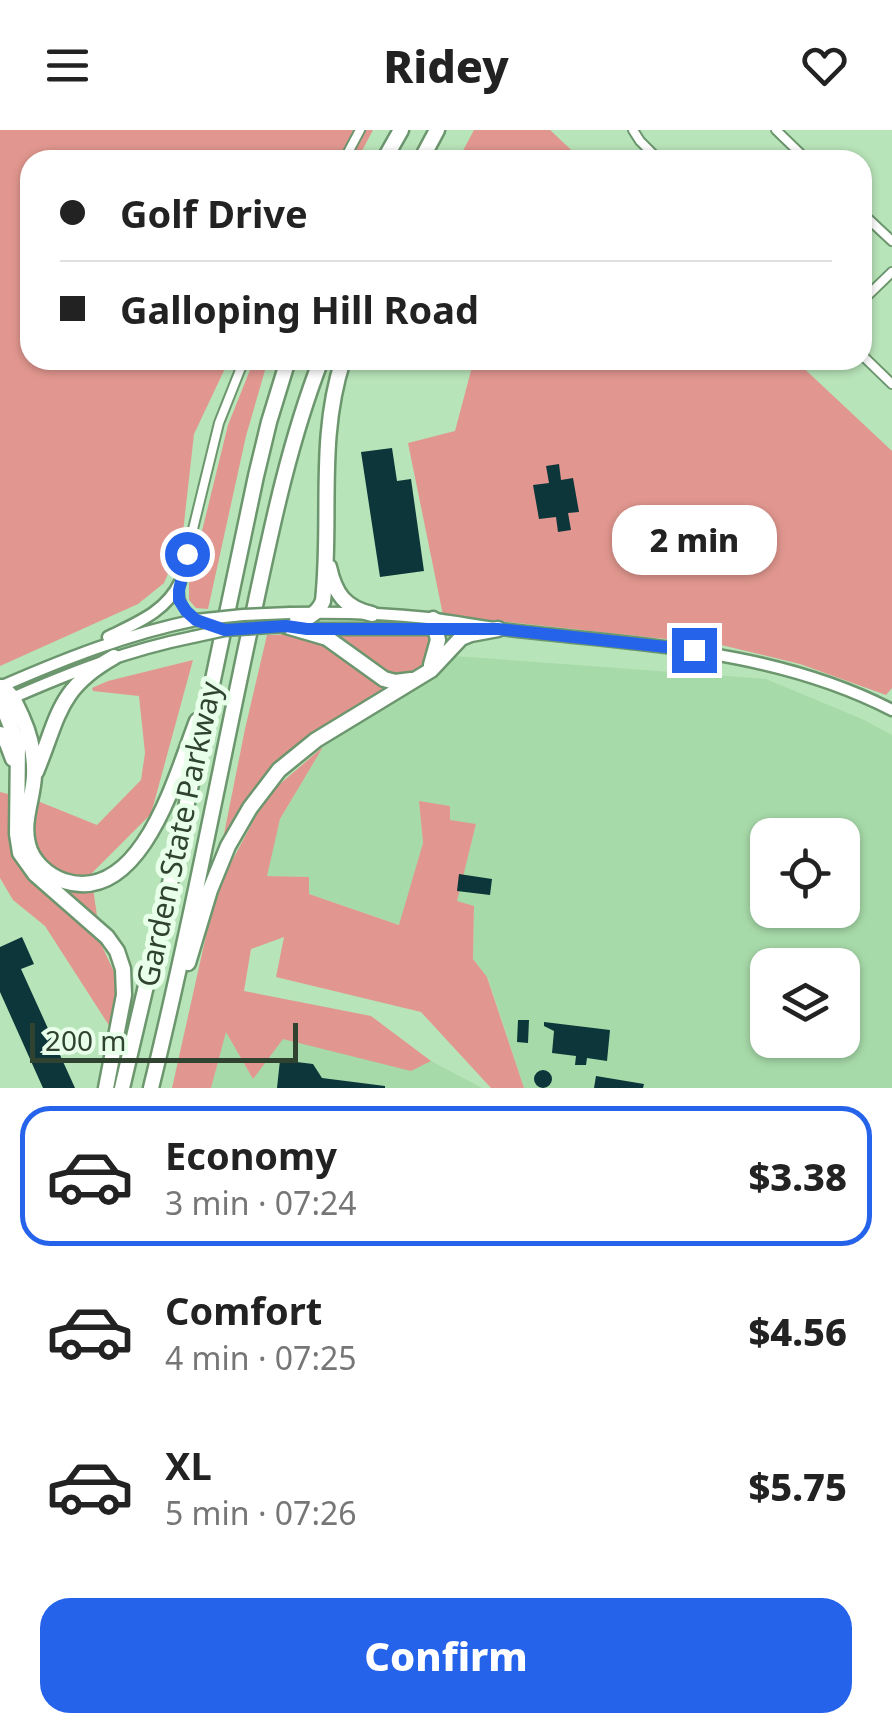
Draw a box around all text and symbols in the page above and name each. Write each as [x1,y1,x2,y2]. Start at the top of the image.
text: Ridey [383,35,509,96]
icon: menu [40,38,95,93]
icon: heart [797,38,852,93]
text: Golf Drive [120,187,308,239]
text: Galloping Hill Road [120,283,479,335]
callout: 2 min [612,505,776,575]
text: 2 min [650,518,739,561]
route start [165,532,210,577]
route end [672,628,717,673]
street label: Garden State Parkway [126,677,231,990]
map controls [750,818,860,1058]
button: locate [750,818,860,928]
button: layers [750,948,860,1058]
scale bar [30,1018,298,1063]
text: 200 m [45,1021,127,1059]
text: Economy [165,1129,337,1181]
icon: car [45,1131,135,1221]
text: $3.38 [748,1150,847,1202]
text: 3 min · 07:24 [165,1181,357,1224]
text: Comfort [165,1284,322,1336]
icon: car [45,1286,135,1376]
text: $4.56 [748,1305,847,1357]
text: 4 min · 07:25 [165,1336,357,1379]
text: XL [165,1439,212,1491]
icon: car [45,1441,135,1531]
text: $5.75 [748,1460,847,1512]
text: 5 min · 07:26 [165,1491,357,1534]
button: Confirm [40,1598,852,1713]

